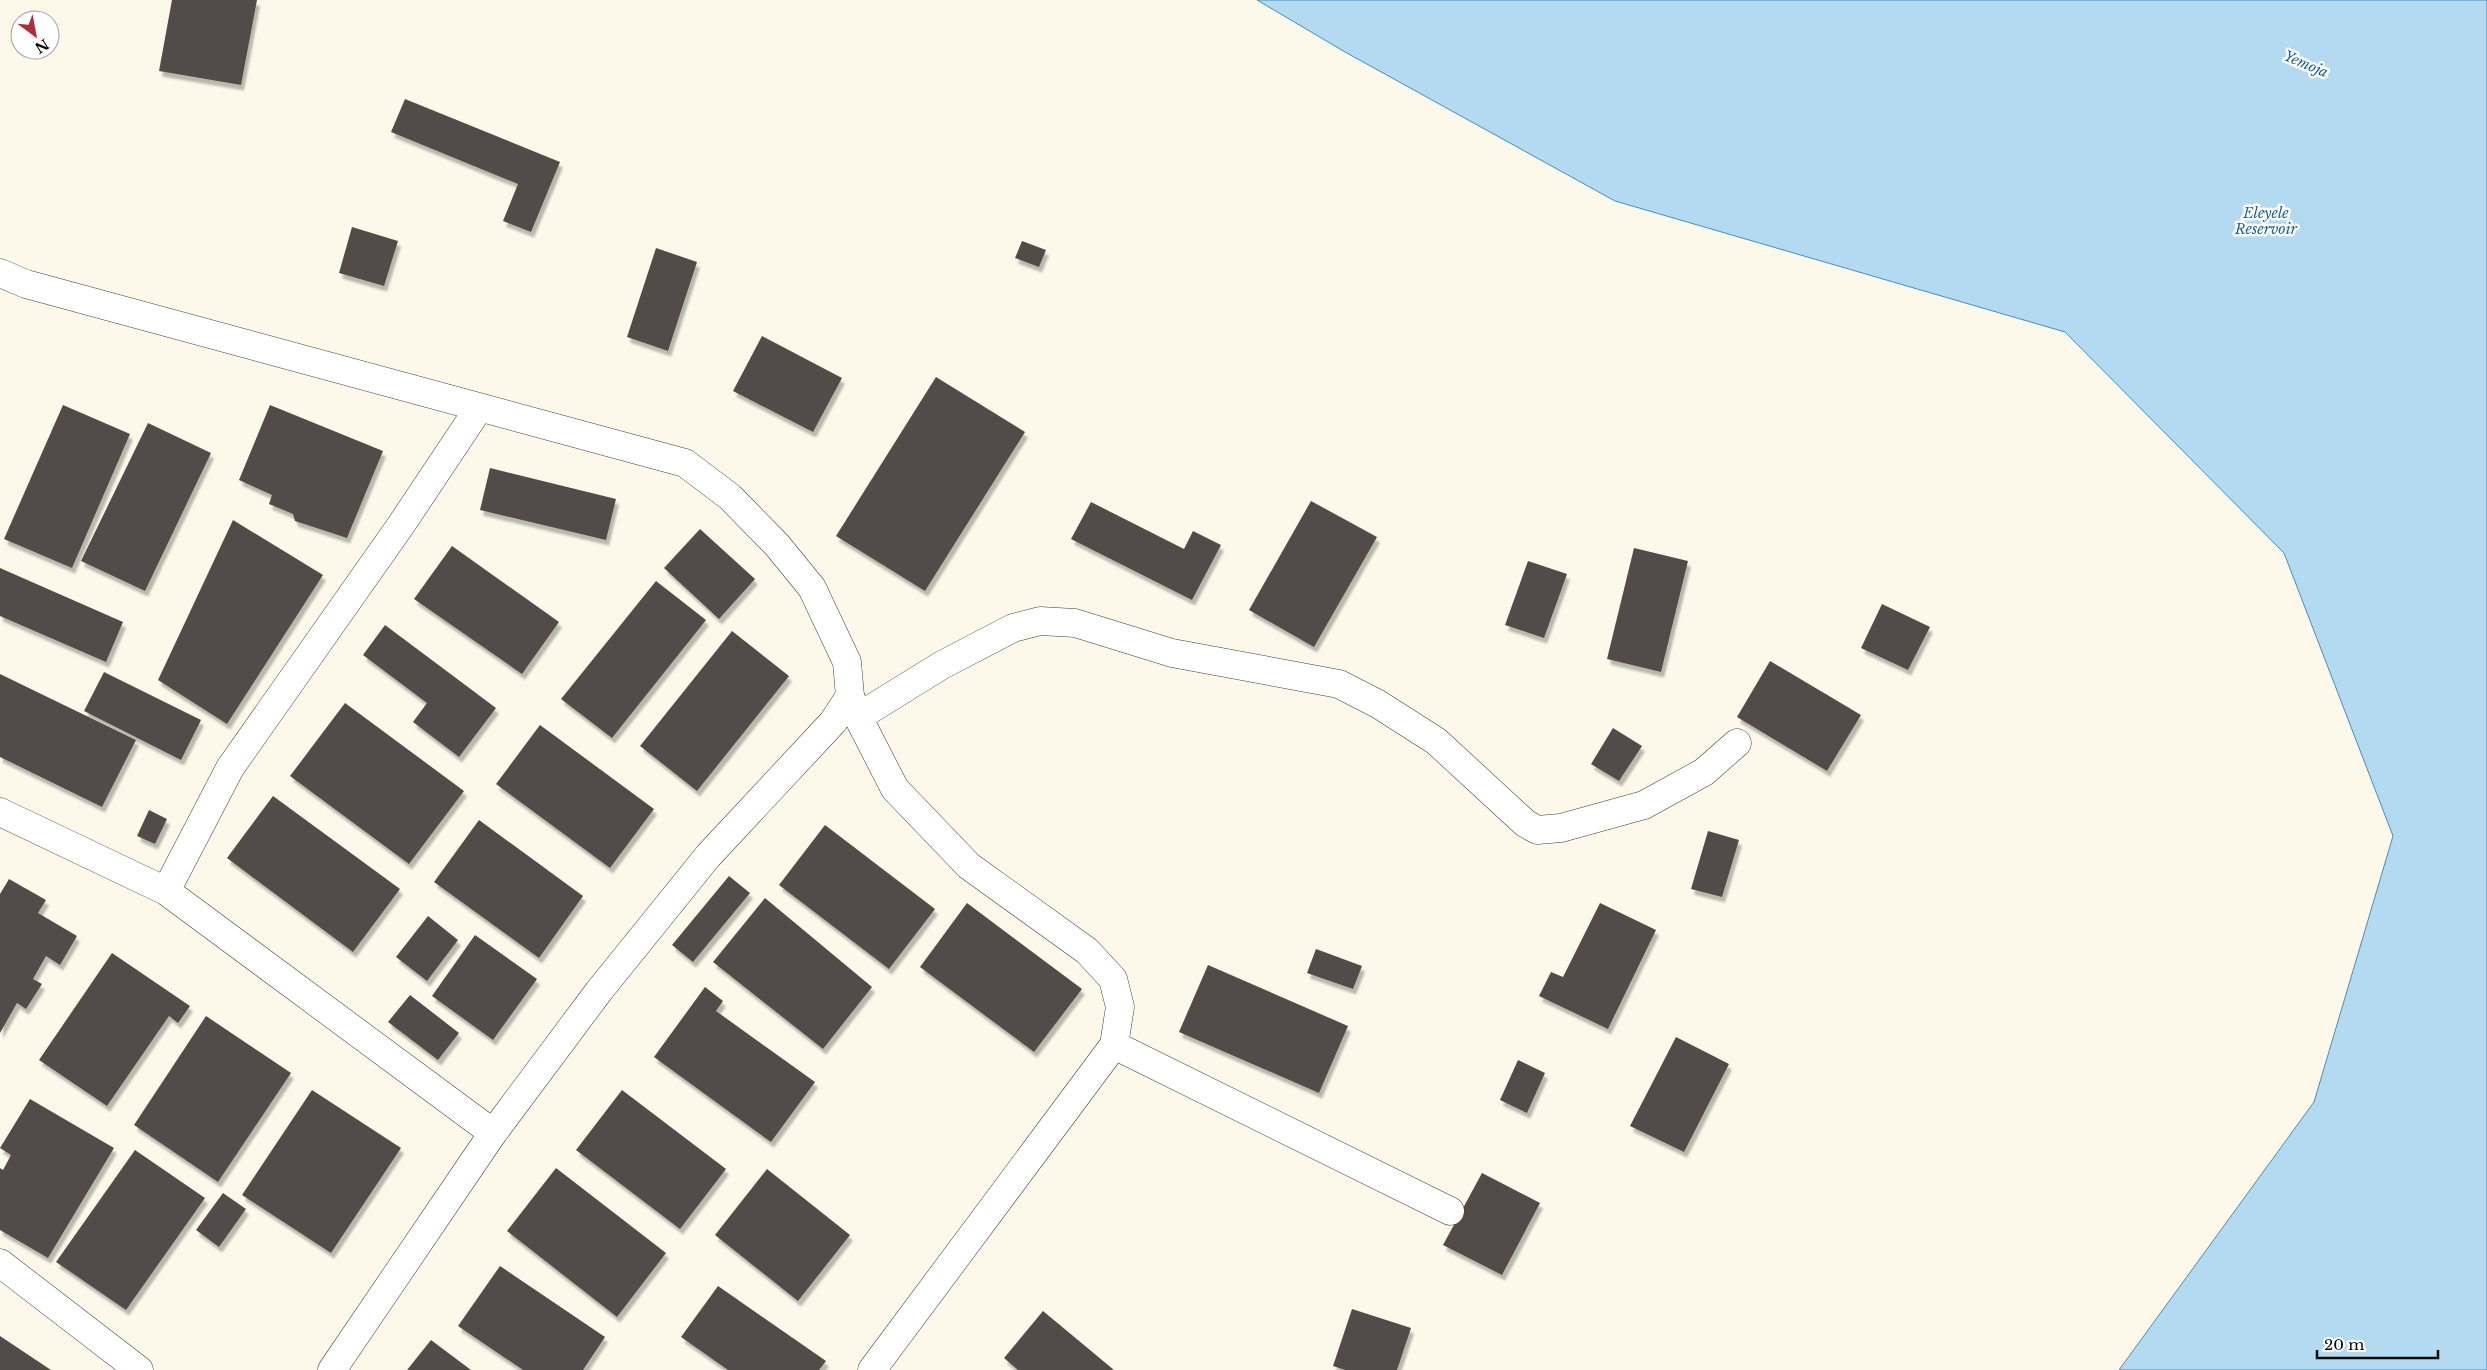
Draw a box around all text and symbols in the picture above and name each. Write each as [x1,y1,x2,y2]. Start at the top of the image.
north arrow [10,10,60,60]
text: N [32,35,52,57]
water label: Yemoja [2281,47,2331,81]
water label: Eleyele Reservoir [2234,204,2297,238]
scale bar [2317,1328,2438,1360]
text: 20 m [2324,1335,2364,1354]

